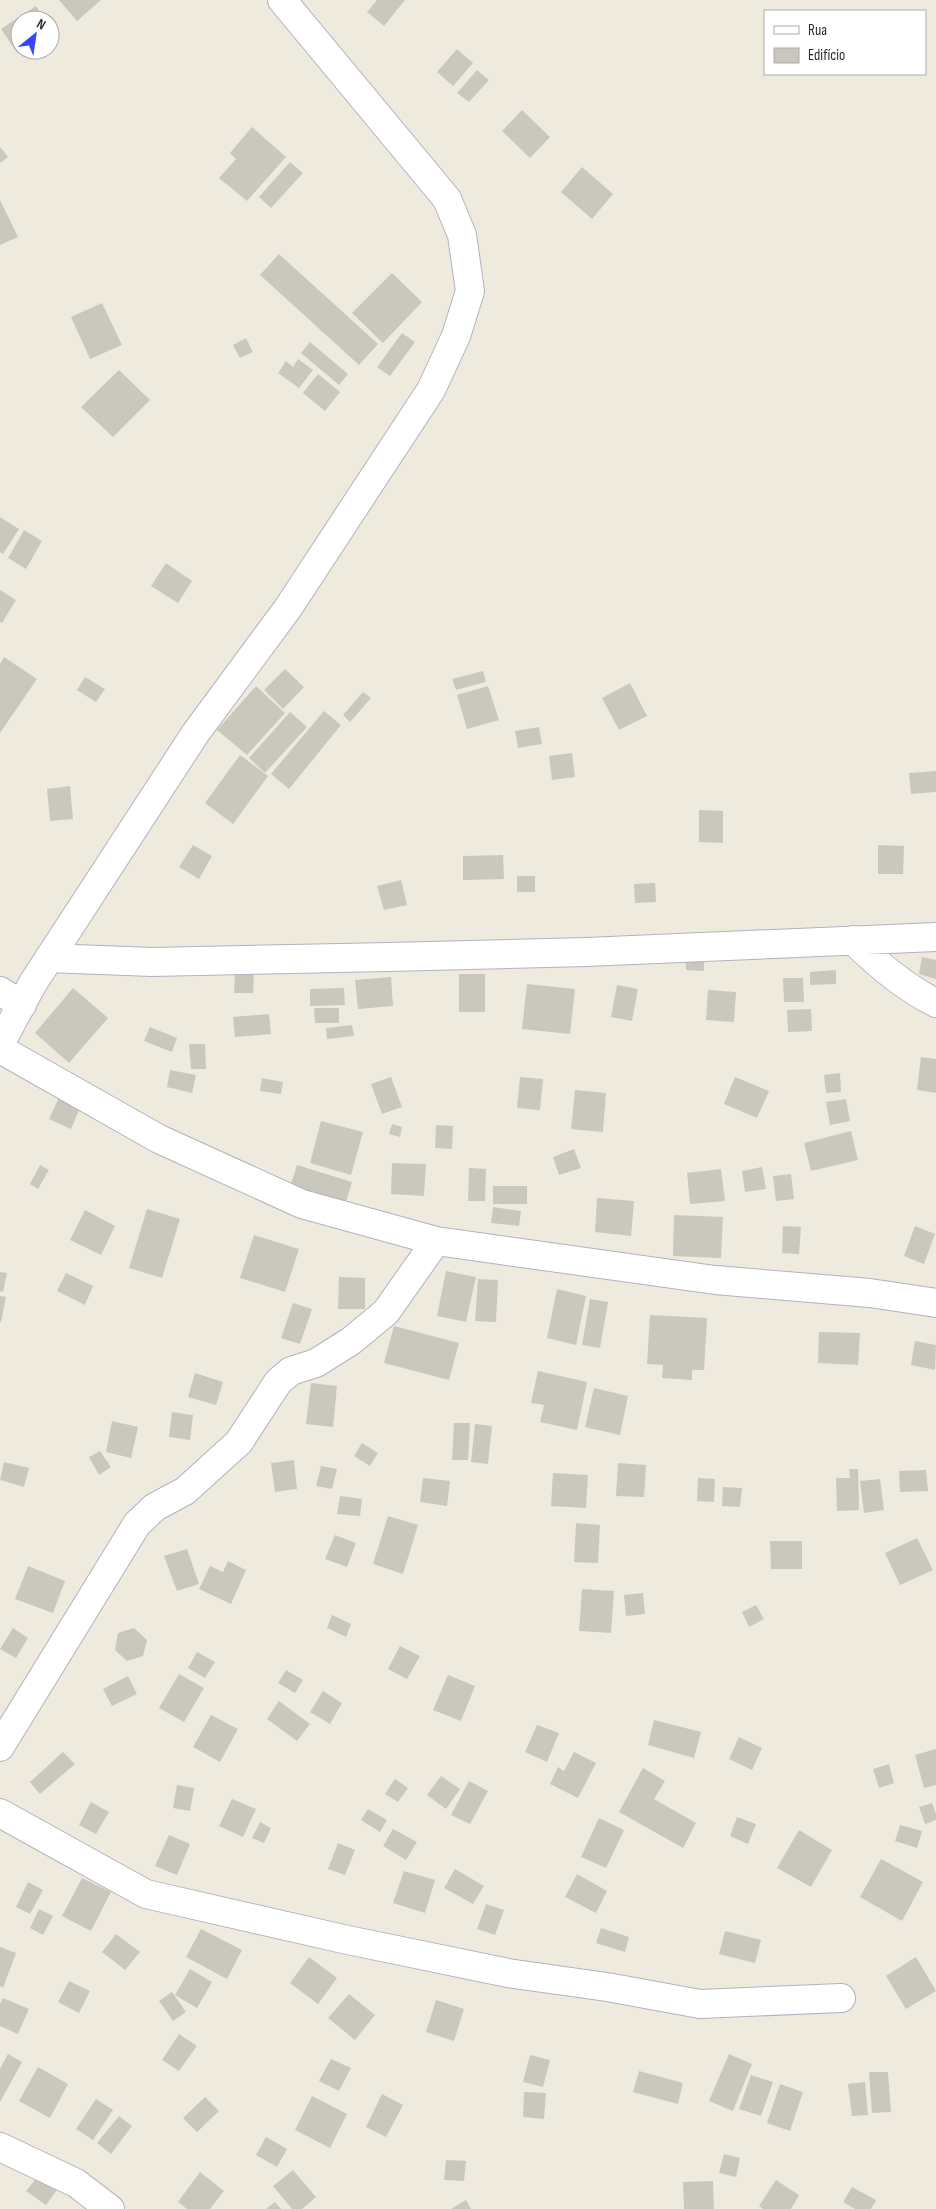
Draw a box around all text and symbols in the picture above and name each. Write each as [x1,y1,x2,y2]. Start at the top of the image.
north arrow [10,10,60,60]
legend [764,10,926,75]
text: N [34,15,49,33]
text: Rua [808,21,827,40]
text: Edifício [808,46,845,65]

